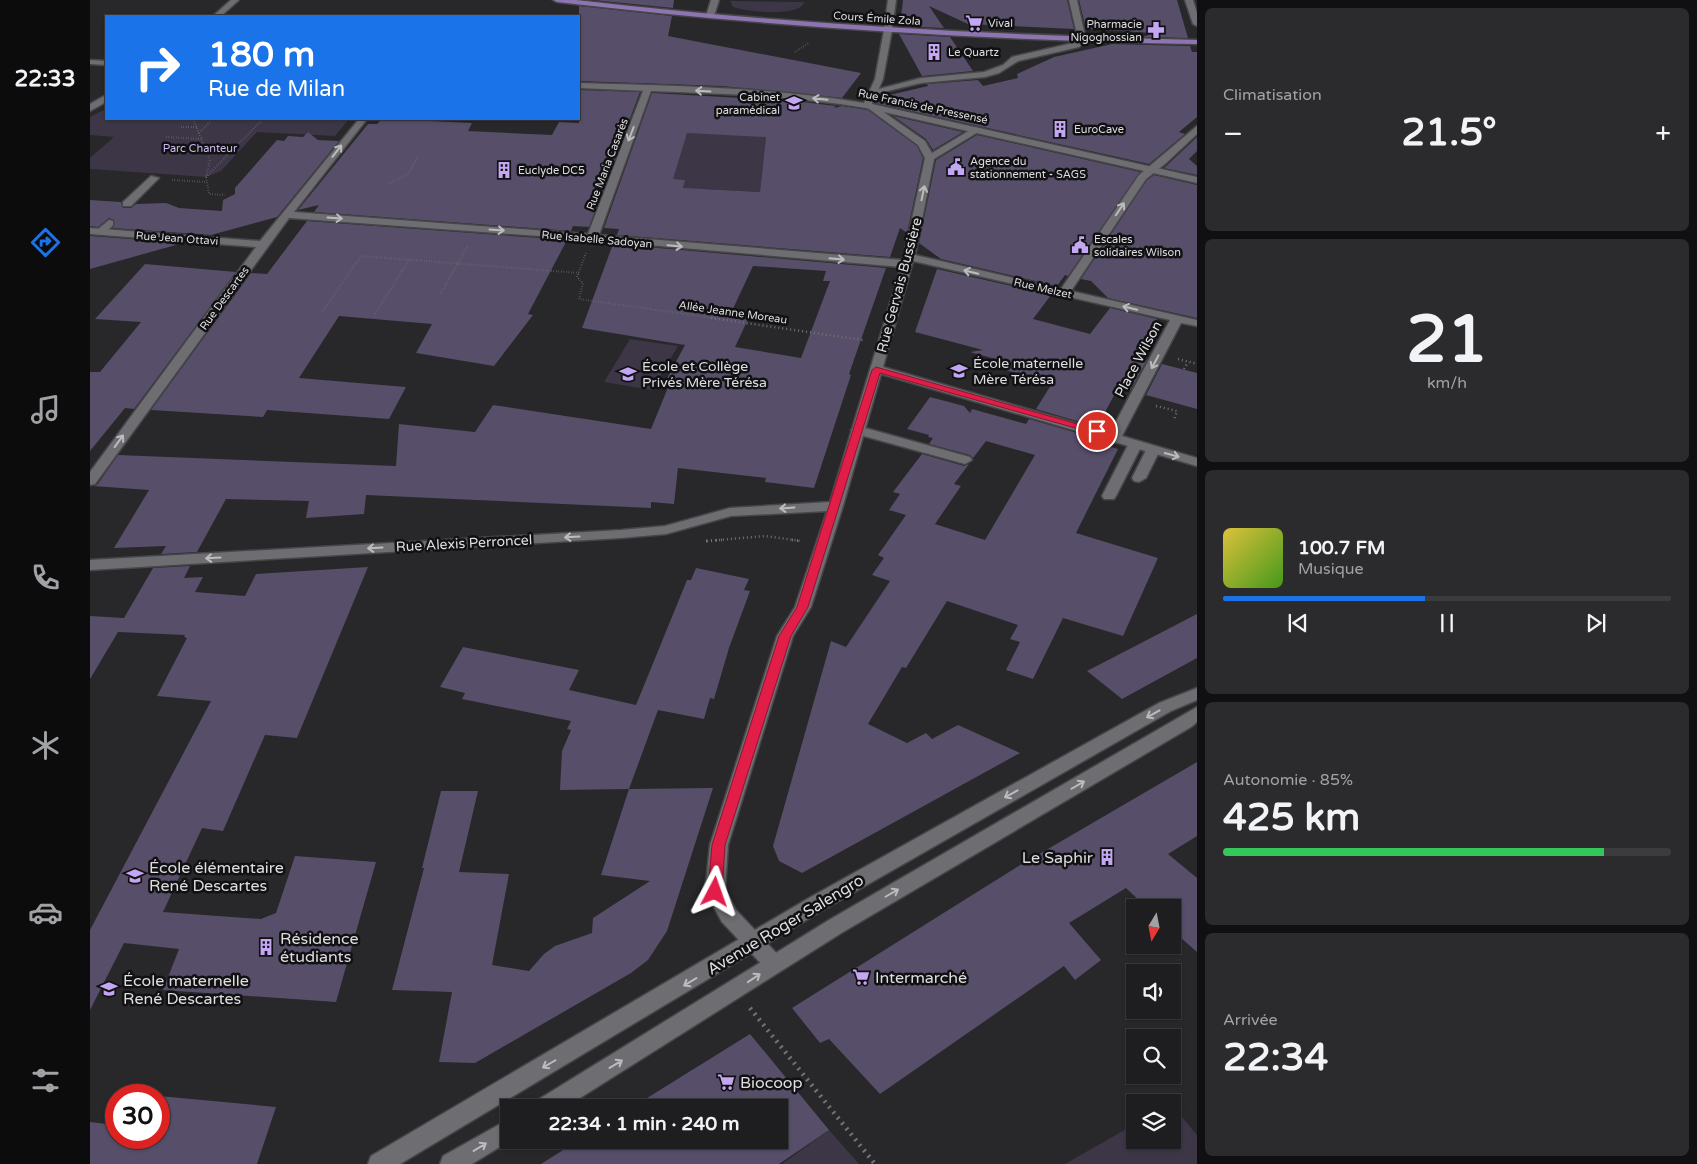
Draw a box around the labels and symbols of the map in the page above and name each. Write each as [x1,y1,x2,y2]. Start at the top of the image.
street label: Cours Émile Zola [833,8,921,28]
supermarket icon: Vival [964,13,984,33]
place label: Vival [988,17,1013,30]
place label: Pharmacie Nigoghossian [1070,18,1142,44]
pharmacy icon: Pharmacie Nigoghossian [1146,20,1166,40]
building icon: Le Quartz [924,42,944,62]
place label: Le Quartz [948,46,1000,59]
one-way arrow [696,86,712,95]
street label: Rue Francis de Pressensé [857,86,989,127]
place label: Cabinet paramédical [716,91,780,117]
school or university icon: Cabinet paramédical [784,93,804,113]
one-way arrow [812,94,828,104]
street label: Rue Maria Casarès [584,116,631,212]
building icon: EuroCave [1050,119,1070,139]
place label: EuroCave [1074,123,1124,136]
one-way arrow [626,126,635,141]
park label: Parc Chanteur [163,142,238,155]
one-way arrow [332,145,343,158]
place label: Agence du stationnement - SAGS [970,155,1086,181]
public building icon: Agence du stationnement - SAGS [946,157,966,177]
building icon: Euclyde DC5 [494,160,514,180]
place label: Euclyde DC5 [518,164,585,177]
one-way arrow [918,185,928,201]
one-way arrow [1116,202,1126,216]
one-way arrow [327,214,343,223]
street label: Rue Gervais Bussière [873,216,926,354]
one-way arrow [489,226,505,235]
street label: Rue Isabelle Sadoyan [541,228,653,251]
street label: Rue Jean Ottavi [135,229,219,248]
place label: Escales solidaires Wilson [1094,233,1181,259]
public building icon: Escales solidaires Wilson [1070,235,1090,255]
one-way arrow [667,241,683,250]
one-way arrow [829,254,845,263]
street label: Rue Descartes [197,264,252,332]
one-way arrow [964,267,980,276]
street label: Rue Melzet [1013,276,1073,301]
street label: Allée Jeanne Moreau [678,298,788,327]
one-way arrow [1122,303,1138,312]
street label: Place Wilson [1111,318,1166,400]
one-way arrow [1150,354,1159,369]
place label: École maternelle Mère Térésa [973,355,1083,388]
place label: École et Collège Privés Mère Térésa [642,358,767,391]
school or university icon: École maternelle Mère Térésa [949,361,969,381]
school or university icon: École et Collège Privés Mère Térésa [618,364,638,384]
pin [1076,410,1118,452]
one-way arrow [114,434,124,448]
one-way arrow [1164,451,1180,460]
one-way arrow [779,503,795,513]
street label: Rue Alexis Perroncel [395,531,533,556]
one-way arrow [565,533,581,542]
one-way arrow [367,544,383,553]
one-way arrow [205,553,221,562]
one-way arrow [1145,709,1160,719]
one-way arrow [1071,780,1085,790]
one-way arrow [1004,789,1019,799]
building icon: Le Saphir [1097,847,1117,867]
place label: Le Saphir [1022,848,1094,868]
place label: École élémentaire René Descartes [149,858,284,896]
position arrow [688,865,740,917]
school or university icon: École élémentaire René Descartes [125,866,145,886]
street label: Avenue Roger Salengro [704,870,868,980]
one-way arrow [885,888,900,898]
north arrow [1126,899,1181,954]
place label: Résidence étudiants [280,929,359,967]
building icon: Résidence étudiants [256,937,276,957]
supermarket icon: Intermarché [851,967,871,987]
place label: Intermarché [875,968,967,988]
place label: École maternelle René Descartes [123,971,249,1009]
one-way arrow [746,973,760,983]
one-way arrow [683,977,697,987]
school or university icon: École maternelle René Descartes [99,979,119,999]
one-way arrow [542,1059,557,1069]
one-way arrow [608,1059,622,1069]
supermarket icon: Biocoop [716,1072,736,1092]
place label: Biocoop [740,1073,803,1093]
speed limit sign: 30 [105,1084,170,1149]
one-way arrow [473,1141,487,1151]

